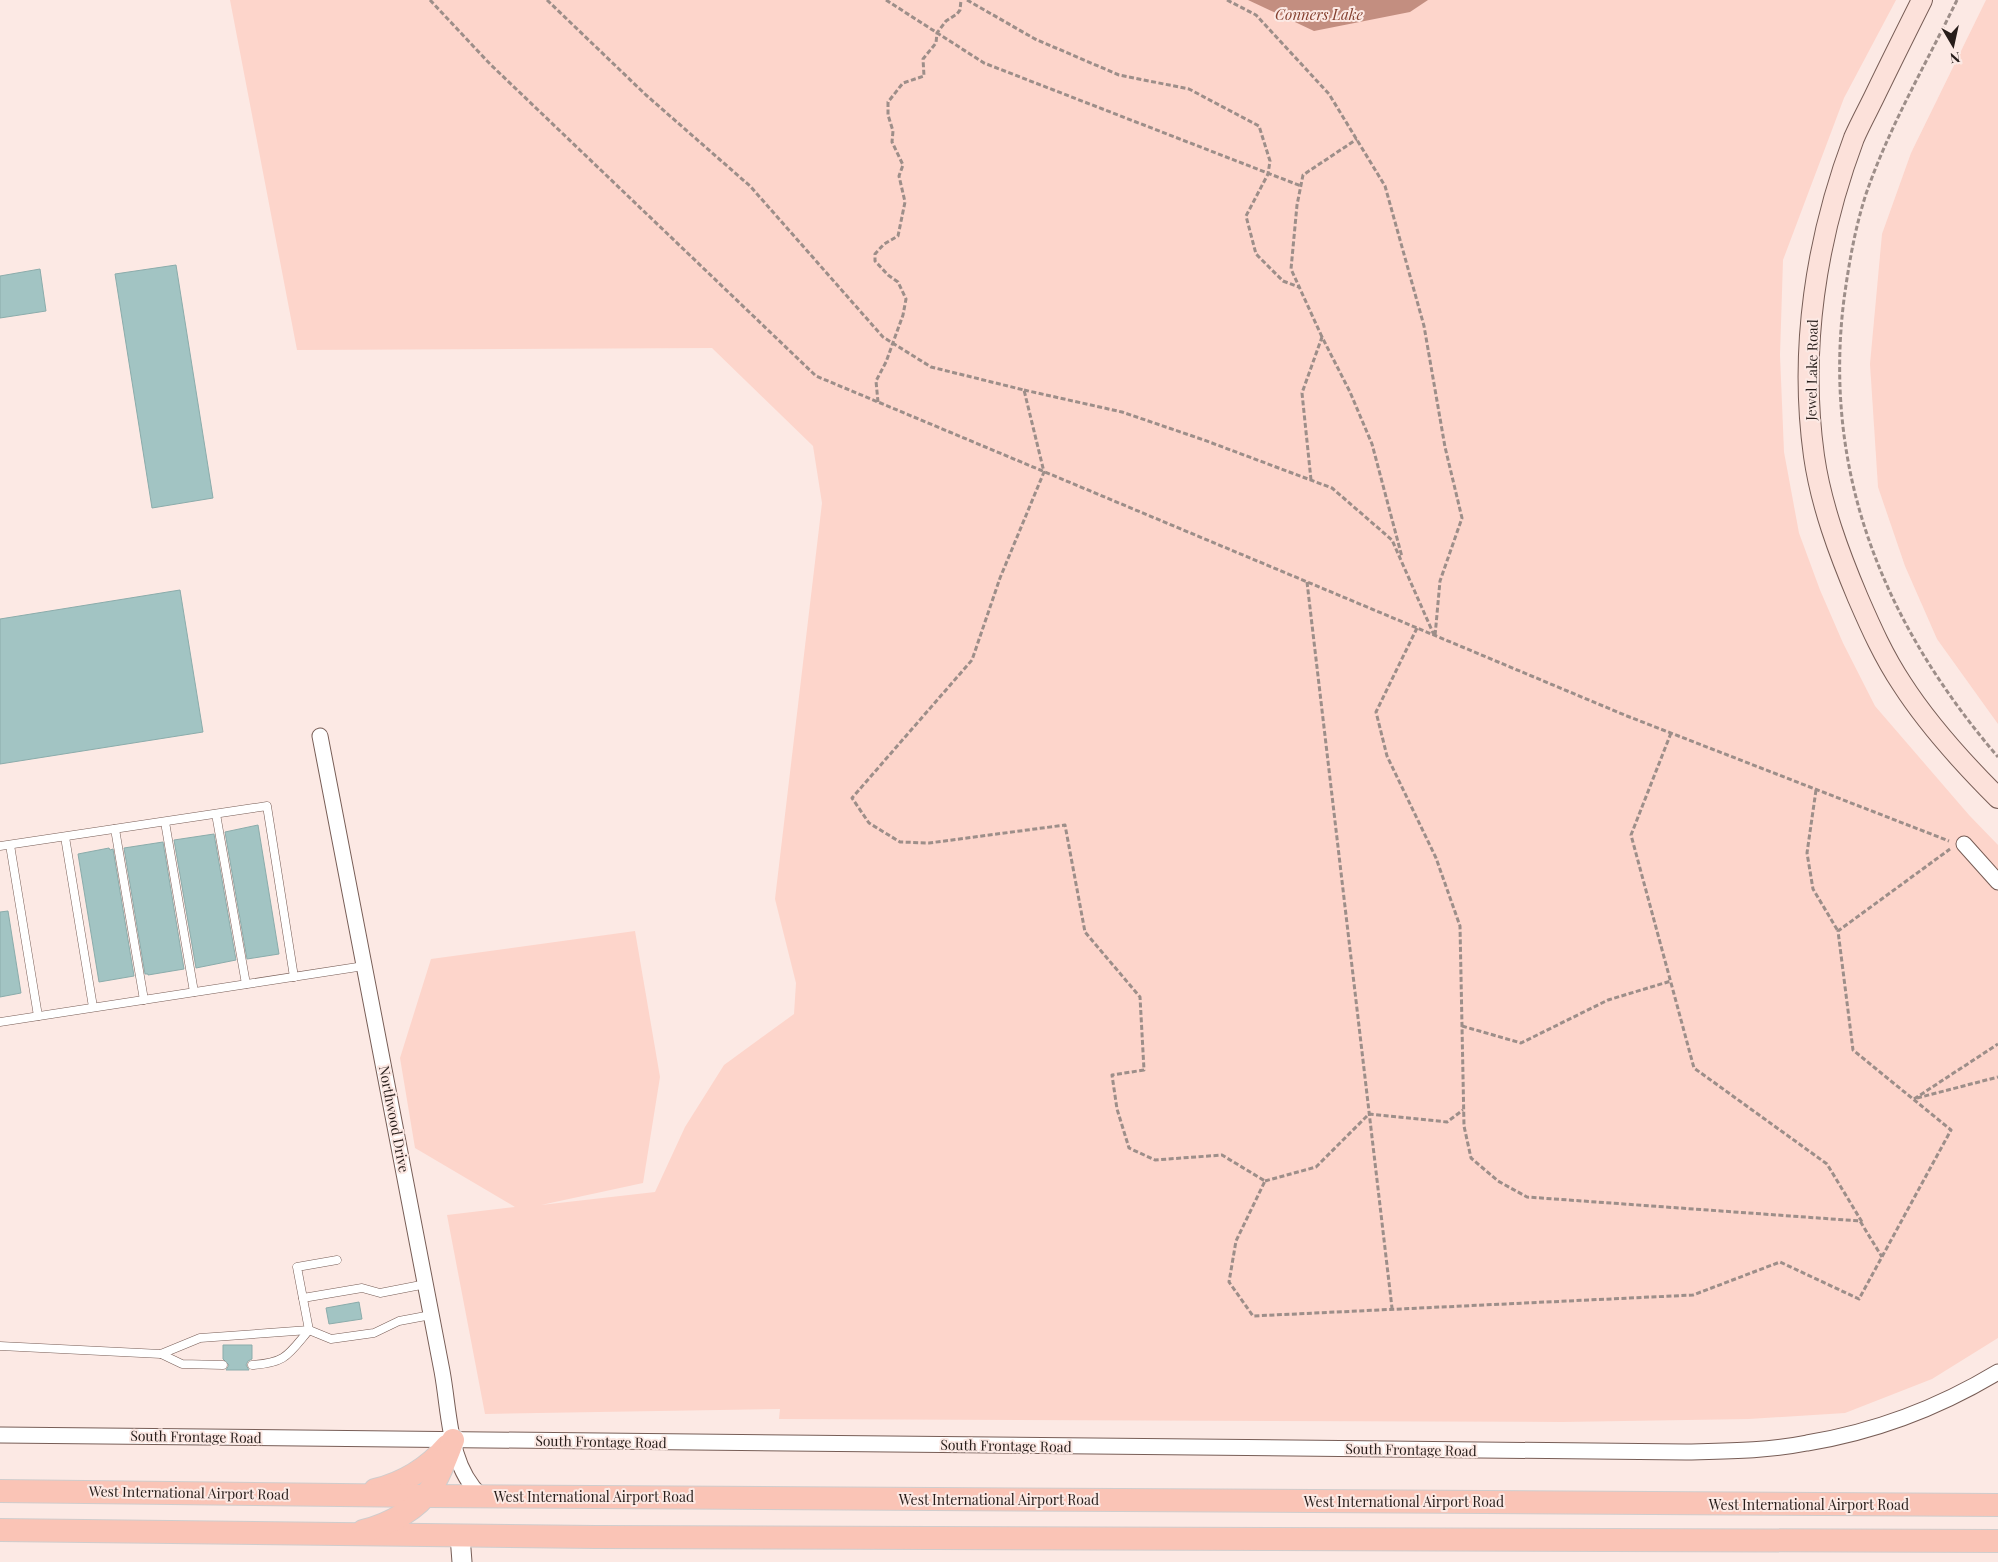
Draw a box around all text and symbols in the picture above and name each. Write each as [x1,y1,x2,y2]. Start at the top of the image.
water label: Conners Lake [1275,4,1364,24]
north arrow [1928,20,1978,70]
text: N [1949,48,1962,69]
street label: Jewel Lake Road [1801,319,1822,422]
street label: Northwood Drive [375,1064,414,1174]
street label: South Frontage Road [130,1426,262,1447]
street label: South Frontage Road [535,1431,667,1452]
street label: South Frontage Road [940,1435,1072,1456]
street label: South Frontage Road [1345,1439,1477,1460]
street label: West International Airport Road [88,1481,289,1504]
street label: West International Airport Road [493,1487,694,1506]
street label: West International Airport Road [898,1490,1099,1509]
street label: West International Airport Road [1303,1492,1504,1511]
street label: West International Airport Road [1708,1495,1909,1514]

